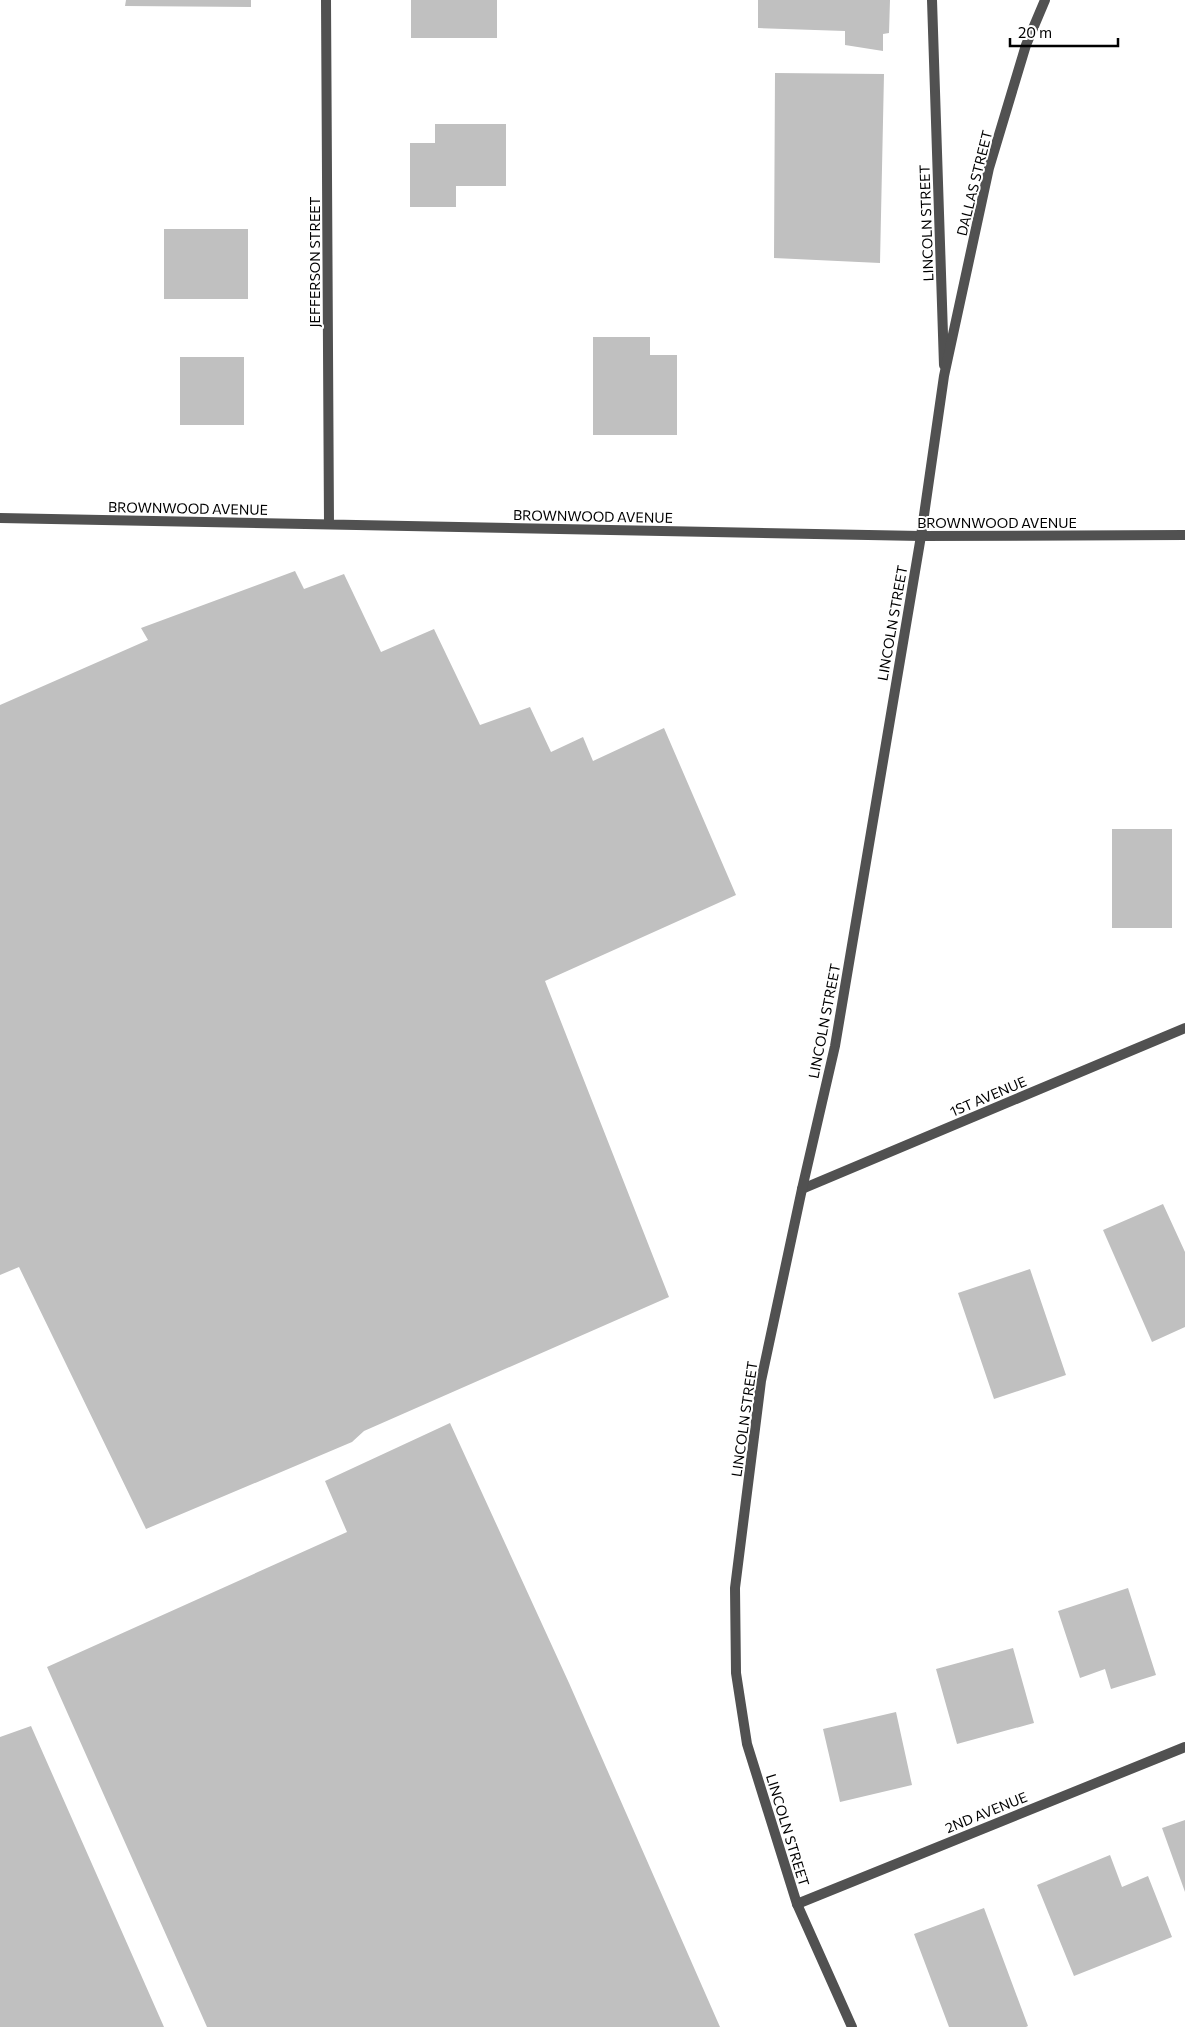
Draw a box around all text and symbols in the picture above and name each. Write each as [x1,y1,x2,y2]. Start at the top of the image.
scale bar [1010,15,1118,47]
text: 20 m [1018,23,1052,41]
street label: DALLAS STREET [953,128,995,238]
street label: LINCOLN STREET [915,164,937,282]
street label: JEFFERSON STREET [306,196,323,328]
street label: BROWNWOOD AVENUE [108,498,268,518]
street label: BROWNWOOD AVENUE [513,506,673,526]
street label: BROWNWOOD AVENUE [917,514,1077,531]
street label: LINCOLN STREET [873,564,911,682]
street label: LINCOLN STREET [805,962,843,1080]
street label: 1ST AVENUE [947,1072,1029,1120]
street label: LINCOLN STREET [727,1360,761,1478]
street label: LINCOLN STREET [763,1772,813,1888]
street label: 2ND AVENUE [942,1788,1030,1836]

